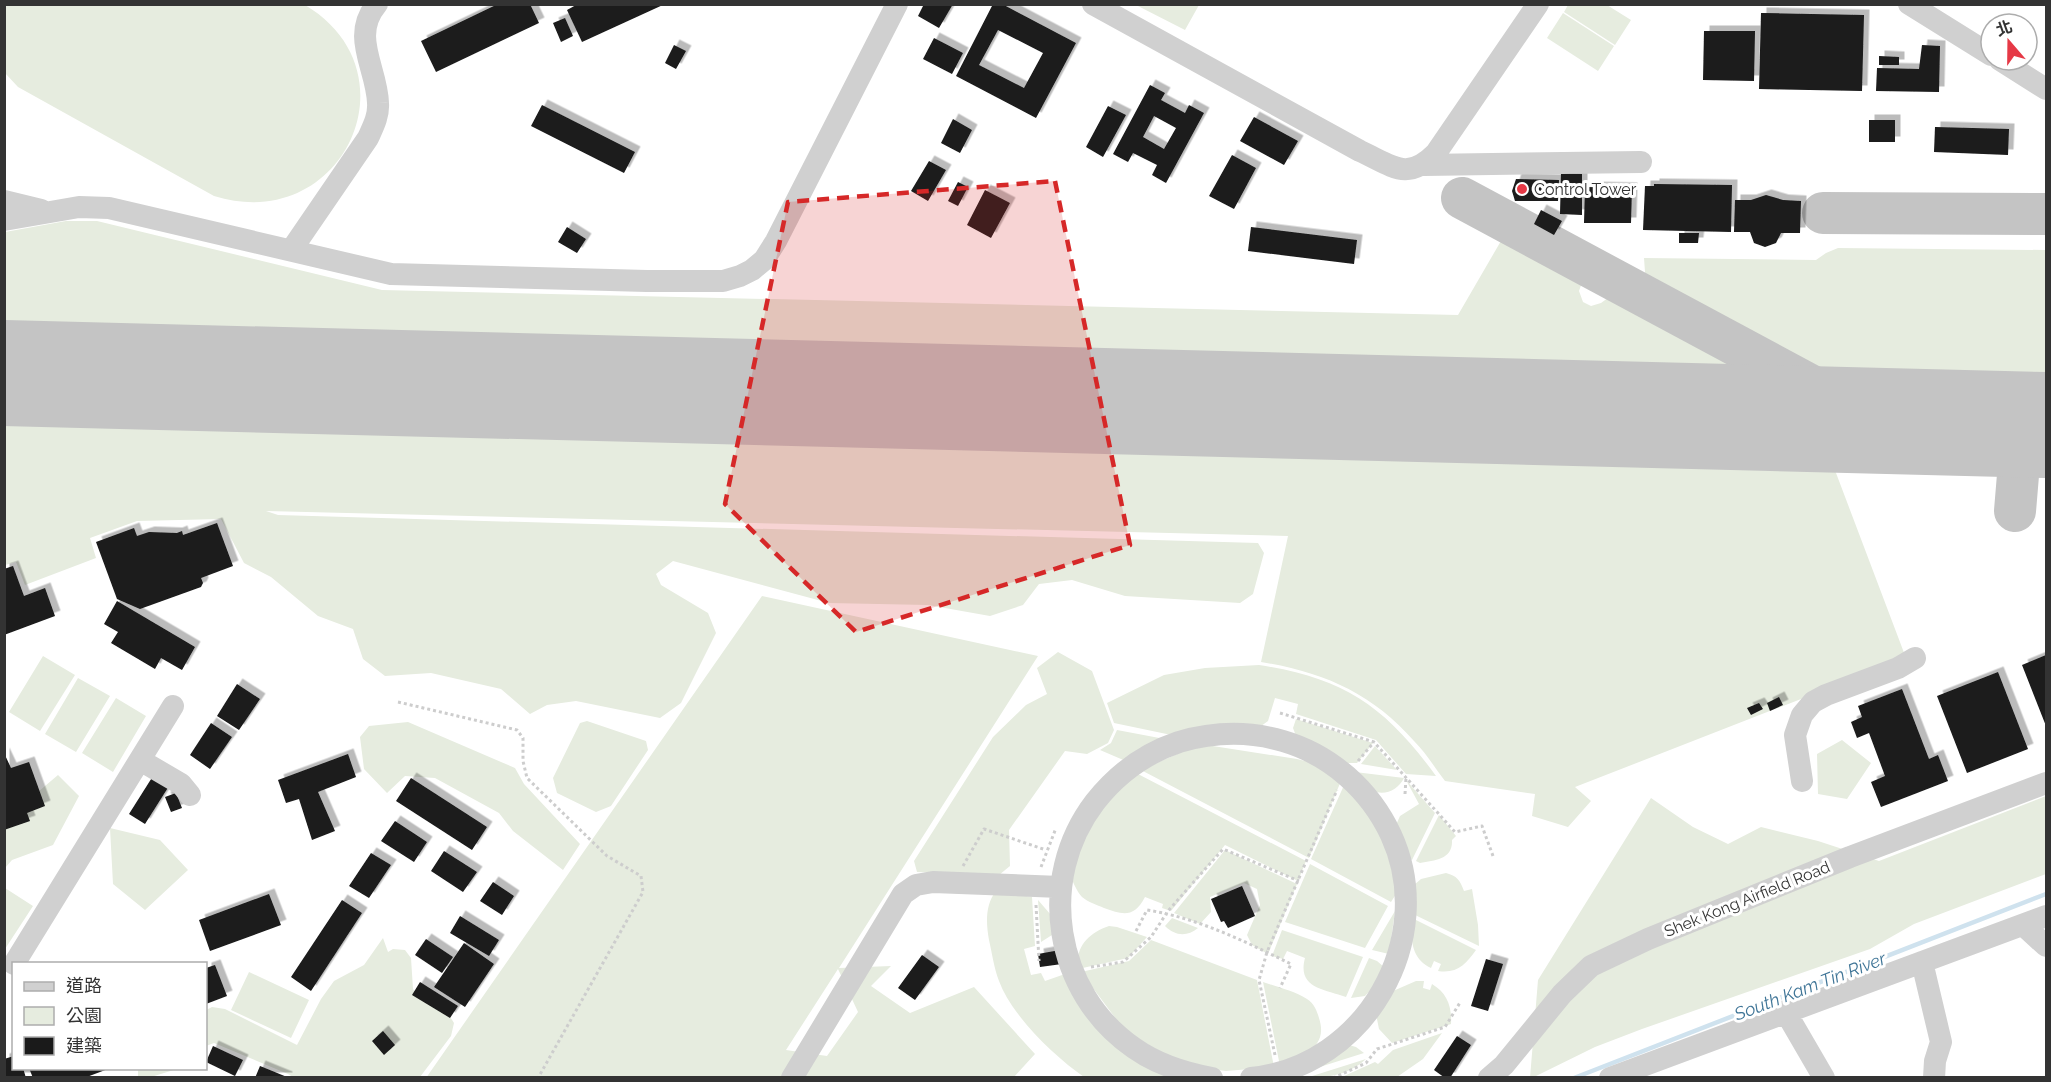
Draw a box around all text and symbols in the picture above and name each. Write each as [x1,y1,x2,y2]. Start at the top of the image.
north arrow [1979,12,2039,72]
text: 北 [1993,17,2015,40]
place label: Control Tower [1534,180,1637,199]
marker: Control Tower [1515,182,1529,196]
street label: Shek Kong Airfield Road [1661,857,1833,941]
water label: South Kam Tin River [1730,947,1890,1025]
legend [12,962,207,1070]
text: 道路 [66,975,102,996]
text: 公園 [66,1005,102,1026]
text: 建築 [66,1035,102,1056]

